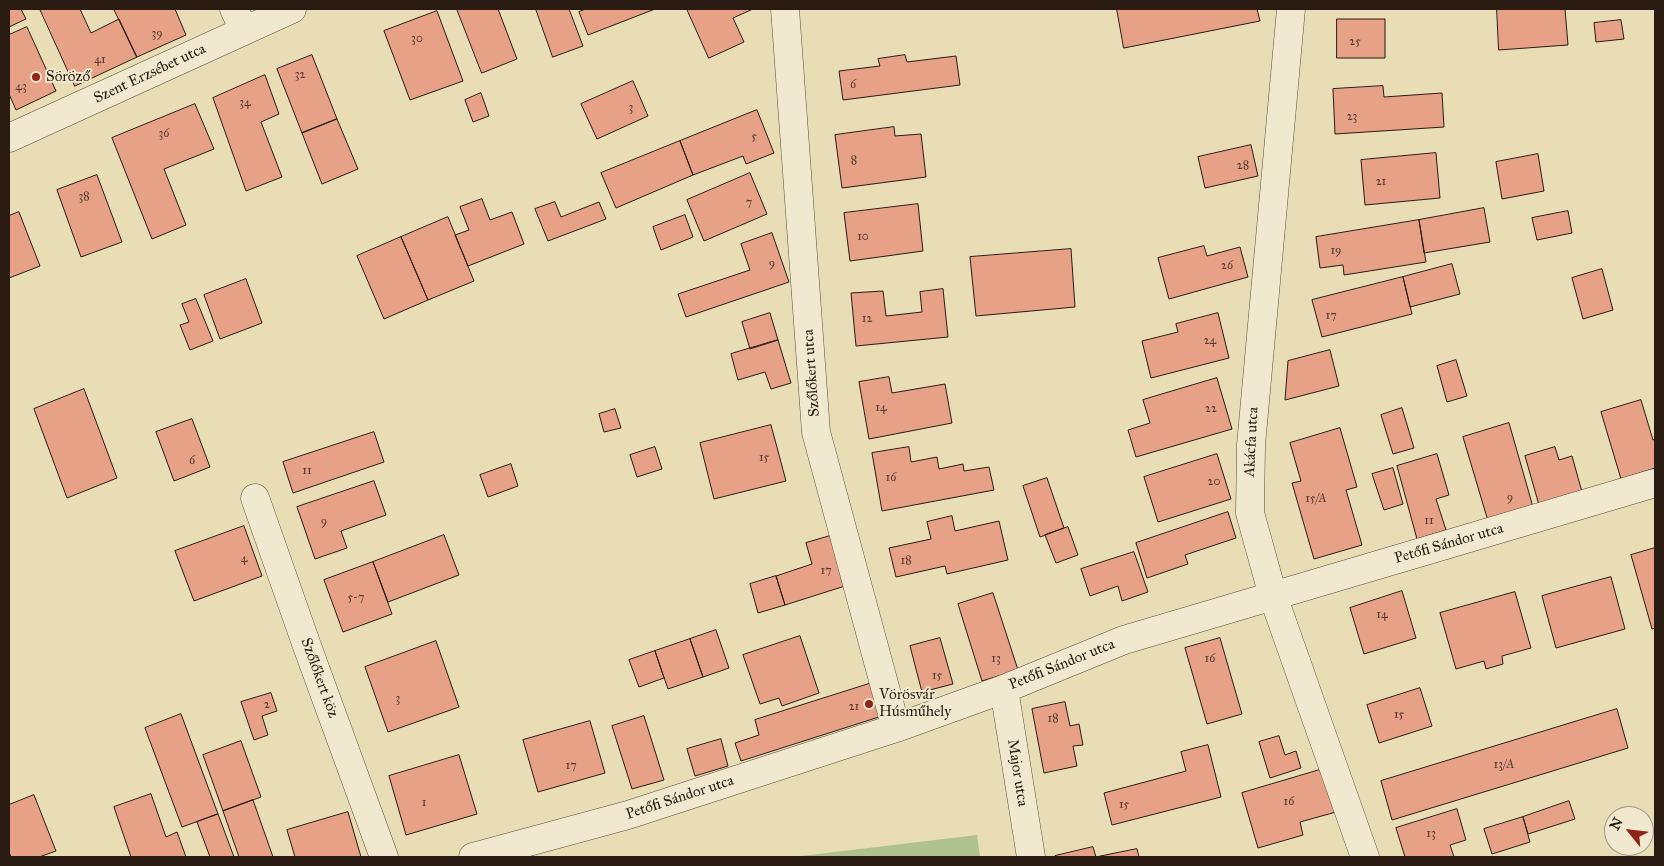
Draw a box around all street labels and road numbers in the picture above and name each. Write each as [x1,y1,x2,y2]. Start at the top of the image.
street label: Szent Erzsébet utca [91,40,209,108]
street label: Szőlőkert utca [800,328,824,418]
street label: Akácfa utca [1241,406,1263,478]
street label: Petőfi Sándor utca [1392,520,1506,568]
street label: Szőlőkert köz [296,636,342,720]
street label: Petőfi Sándor utca [1007,636,1117,694]
street label: Major utca [1003,738,1031,808]
street label: Petőfi Sándor utca [624,772,736,824]

